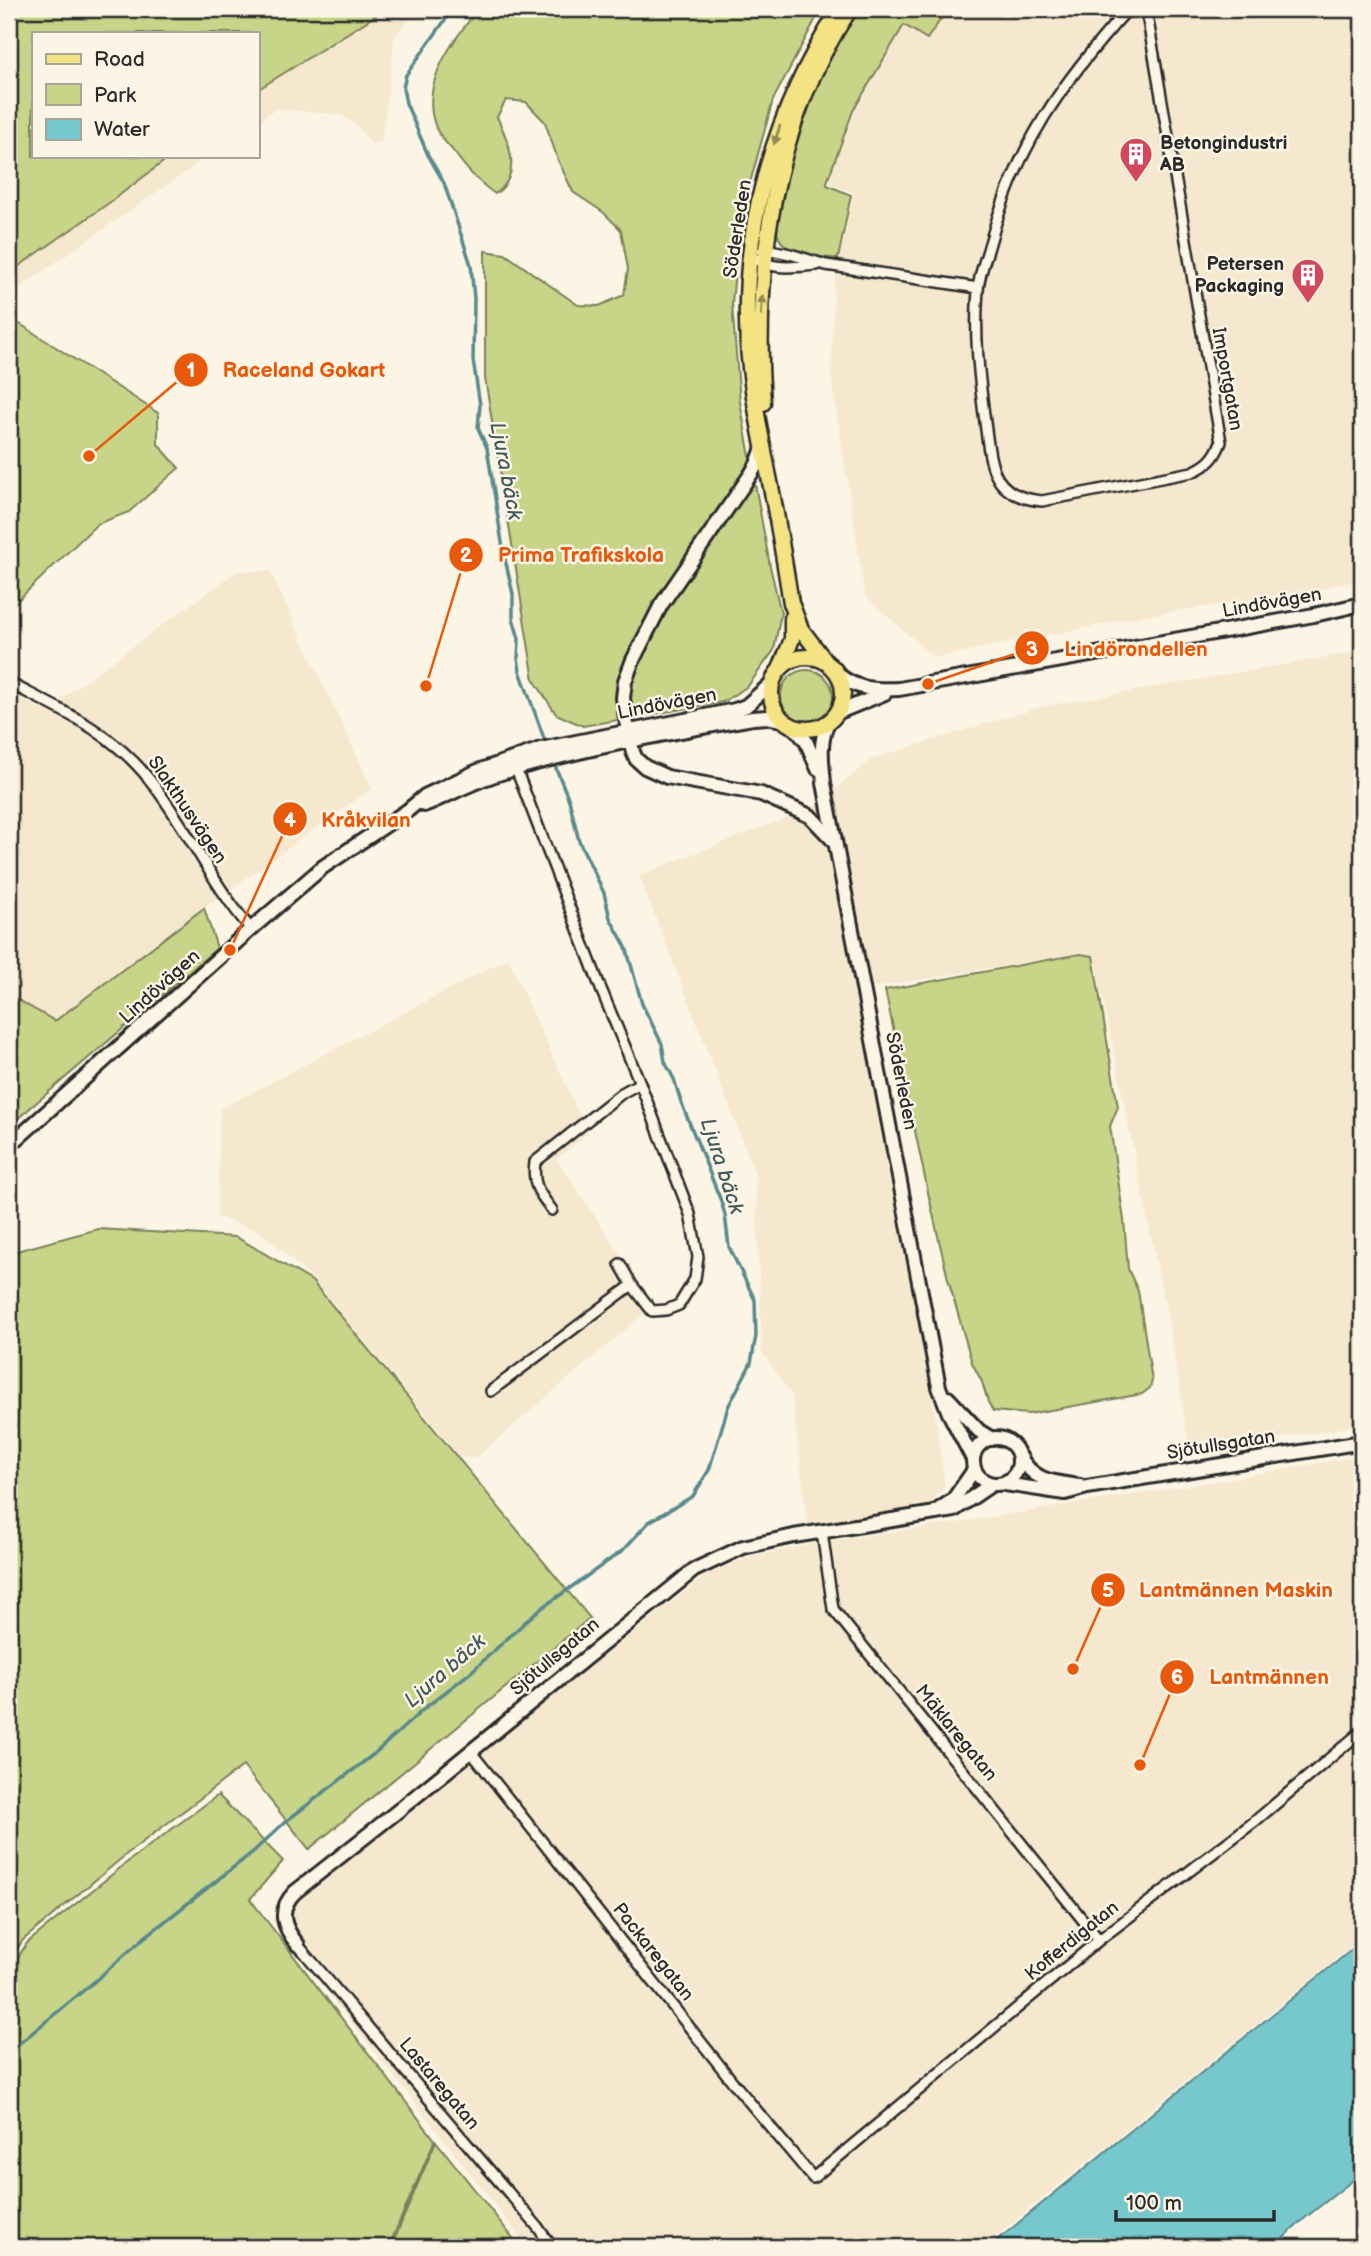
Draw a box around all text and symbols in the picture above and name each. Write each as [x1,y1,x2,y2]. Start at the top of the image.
legend [32,32,259,158]
text: Road [94,47,145,72]
text: Park [94,83,137,108]
text: Water [94,117,150,142]
one-way arrow [771,125,782,146]
place label: Betongindustri AB [1159,132,1288,177]
building icon: Betongindustri AB [1117,135,1155,184]
street label: Söderleden [719,178,757,280]
place label: Petersen Packaging [1194,253,1284,298]
building icon: Petersen Packaging [1289,256,1327,305]
one-way arrow [756,294,767,316]
street label: Importgatan [1207,326,1247,432]
callout: Raceland Gokart [174,349,400,391]
text: 1 [187,358,195,383]
text: Raceland Gokart [223,358,385,383]
water label: Ljura bäck [484,420,528,523]
callout: Prima Trafikskola [448,534,678,576]
text: 2 [460,543,473,568]
text: Prima Trafikskola [498,543,664,568]
street label: Lindövägen [1221,583,1323,623]
callout: Lindörondellen [1015,627,1221,669]
text: 3 [1026,637,1038,662]
text: Lindörondellen [1064,637,1208,662]
street label: Lindövägen [616,683,718,725]
street label: Slakthusvägen [142,752,232,868]
callout: Kråkvilan [273,798,425,840]
text: 4 [284,808,297,833]
text: Kråkvilan [321,808,411,833]
street label: Lindövägen [115,945,205,1029]
street label: Söderleden [880,1030,922,1132]
water label: Ljura bäck [695,1115,749,1218]
street label: Sjötullsgatan [1165,1425,1277,1465]
callout: Lantmännen Maskin [1091,1569,1347,1611]
text: 5 [1102,1578,1114,1603]
text: Lantmännen Maskin [1139,1578,1333,1603]
street label: Sjötullsgatan [506,1613,604,1701]
water label: Ljura bäck [399,1629,491,1713]
callout: Lantmännen [1160,1656,1342,1698]
text: 6 [1171,1665,1183,1690]
text: Lantmännen [1209,1665,1329,1690]
street label: Mäklaregatan [910,1680,1002,1786]
street label: Kofferdigatan [1020,1896,1124,1986]
street label: Packaregatan [608,1898,698,2006]
street label: Lastaregatan [394,2033,484,2135]
scale bar [1116,2179,1273,2223]
text: 100 m [1126,2191,1182,2216]

